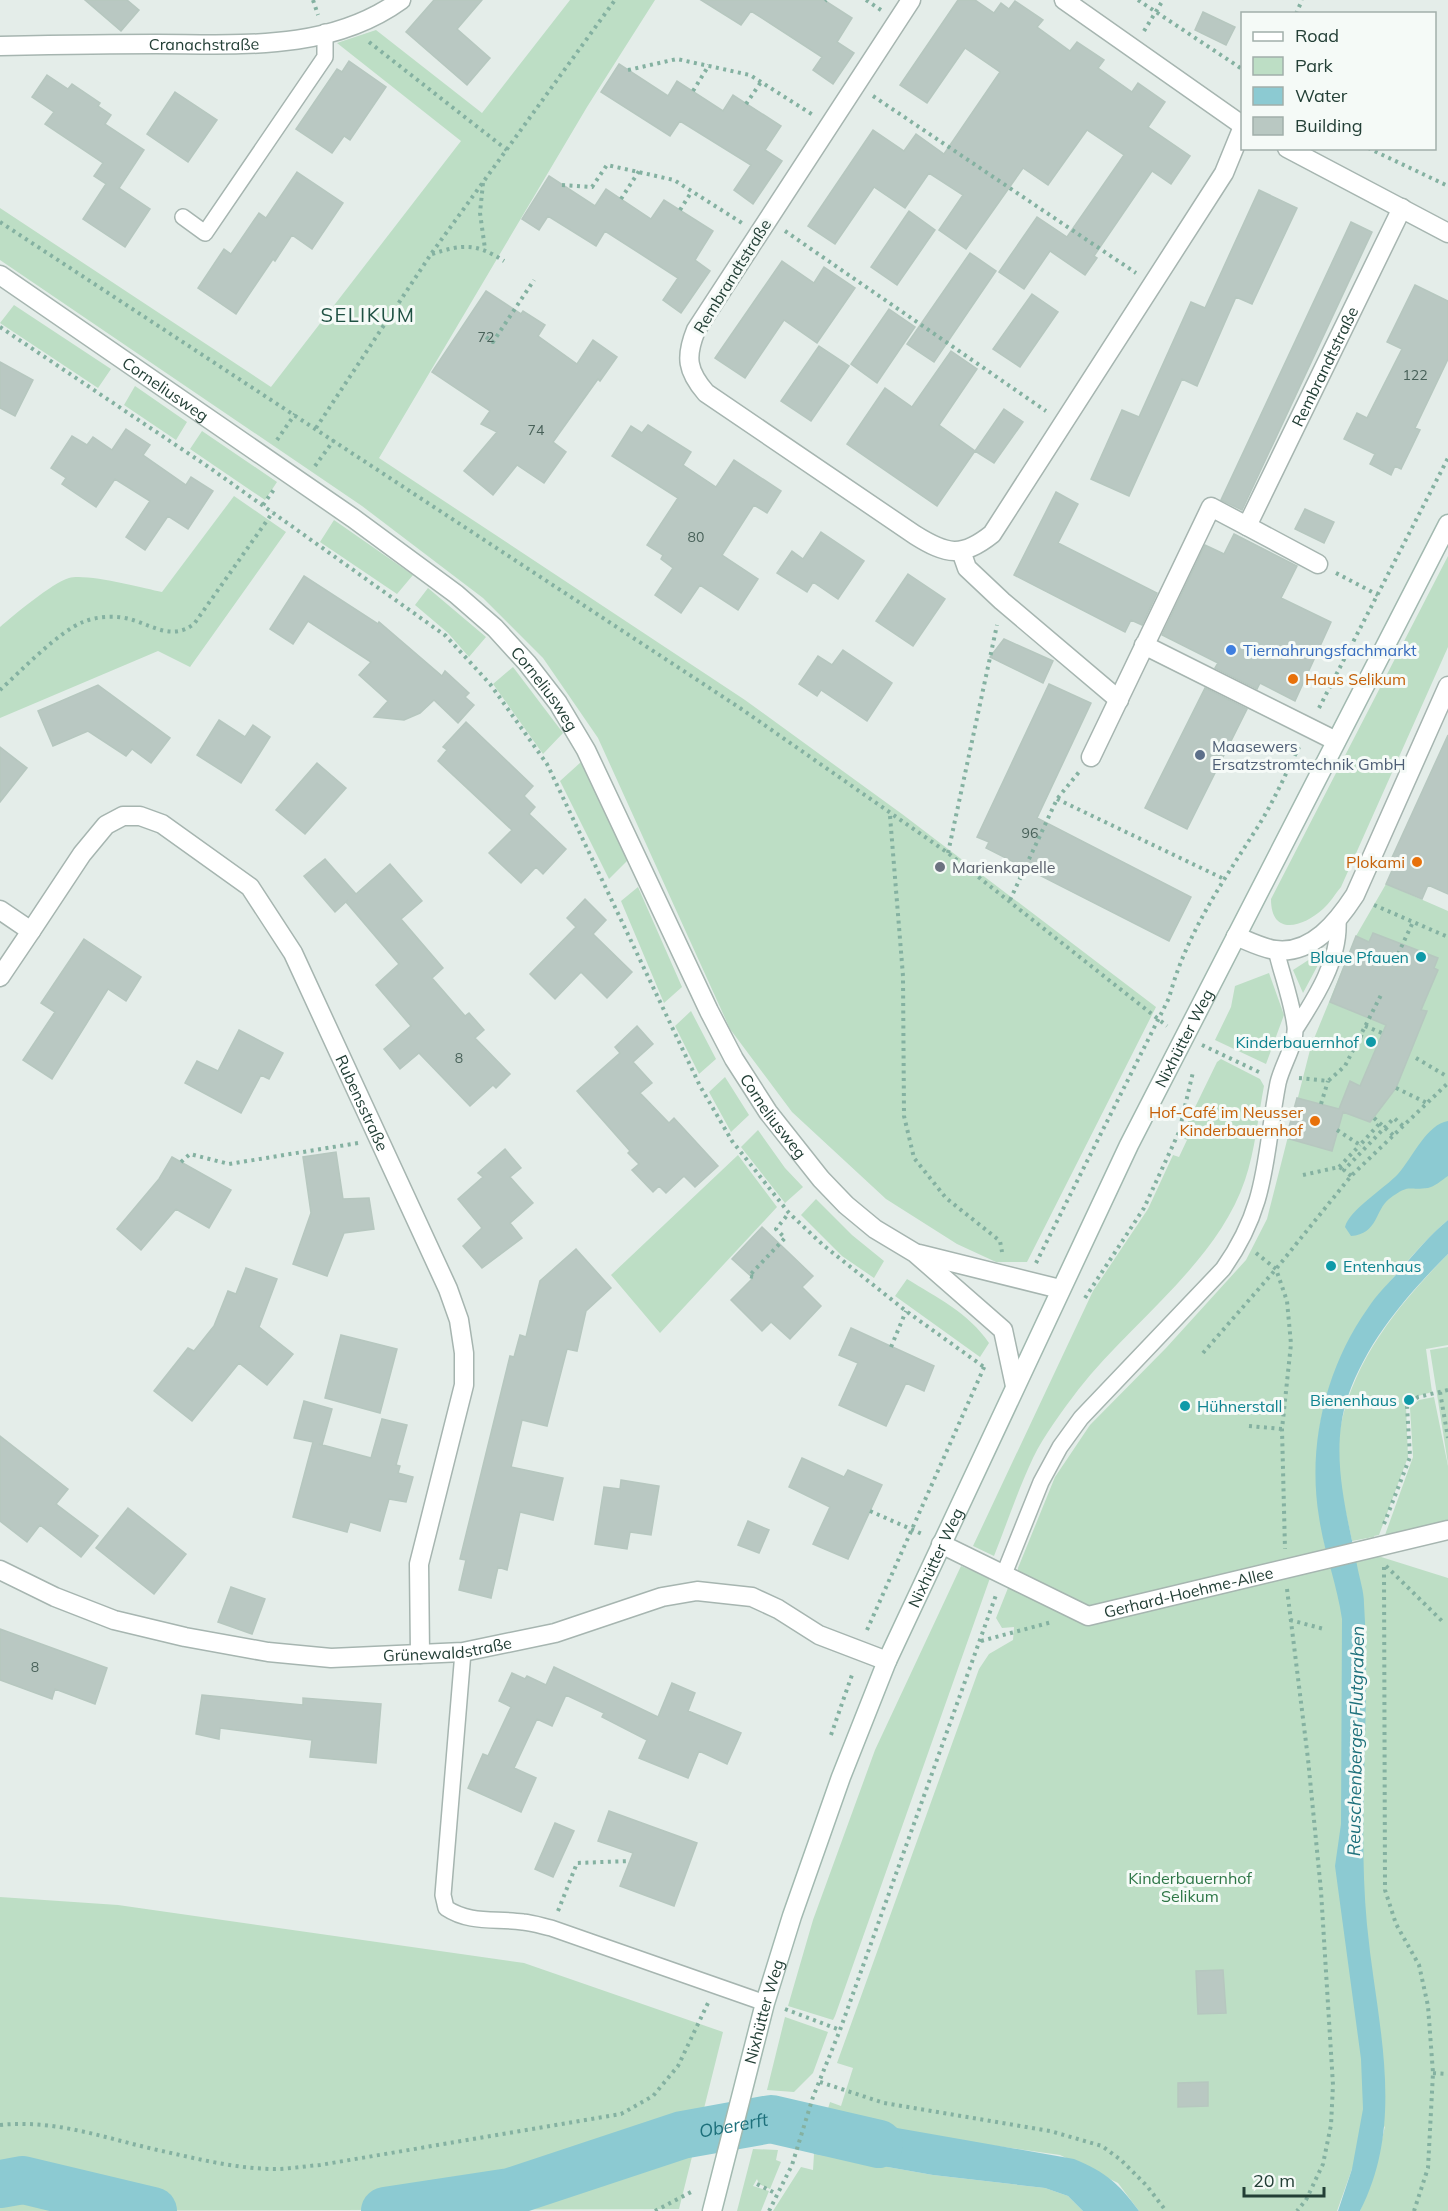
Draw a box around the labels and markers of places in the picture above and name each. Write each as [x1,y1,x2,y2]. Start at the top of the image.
place label: Tiernahrungsfachmarkt [1243,640,1417,660]
marker: Tiernahrungsfachmarkt [1224,643,1238,657]
place label: Haus Selikum [1305,669,1406,689]
marker: Haus Selikum [1286,672,1300,686]
place label: Maasewers Ersatzstromtechnik GmbH [1212,736,1406,774]
marker: Maasewers Ersatzstromtechnik GmbH [1193,748,1207,762]
place label: Plokami [1346,852,1405,872]
marker: Plokami [1410,855,1424,869]
place label: Marienkapelle [952,857,1055,877]
marker: Marienkapelle [933,860,947,874]
place label: Blaue Pfauen [1310,947,1409,967]
marker: Blaue Pfauen [1414,950,1428,964]
place label: Kinderbauernhof [1235,1032,1360,1052]
marker: Kinderbauernhof [1364,1035,1378,1049]
place label: Hof-Café im Neusser Kinderbauernhof [1149,1102,1304,1140]
marker: Hof-Café im Neusser Kinderbauernhof [1308,1114,1322,1128]
place label: Entenhaus [1343,1256,1422,1276]
marker: Entenhaus [1324,1259,1338,1273]
place label: Bienenhaus [1310,1390,1397,1410]
marker: Bienenhaus [1402,1393,1416,1407]
place label: Hühnerstall [1197,1396,1282,1416]
marker: Hühnerstall [1178,1399,1192,1413]

